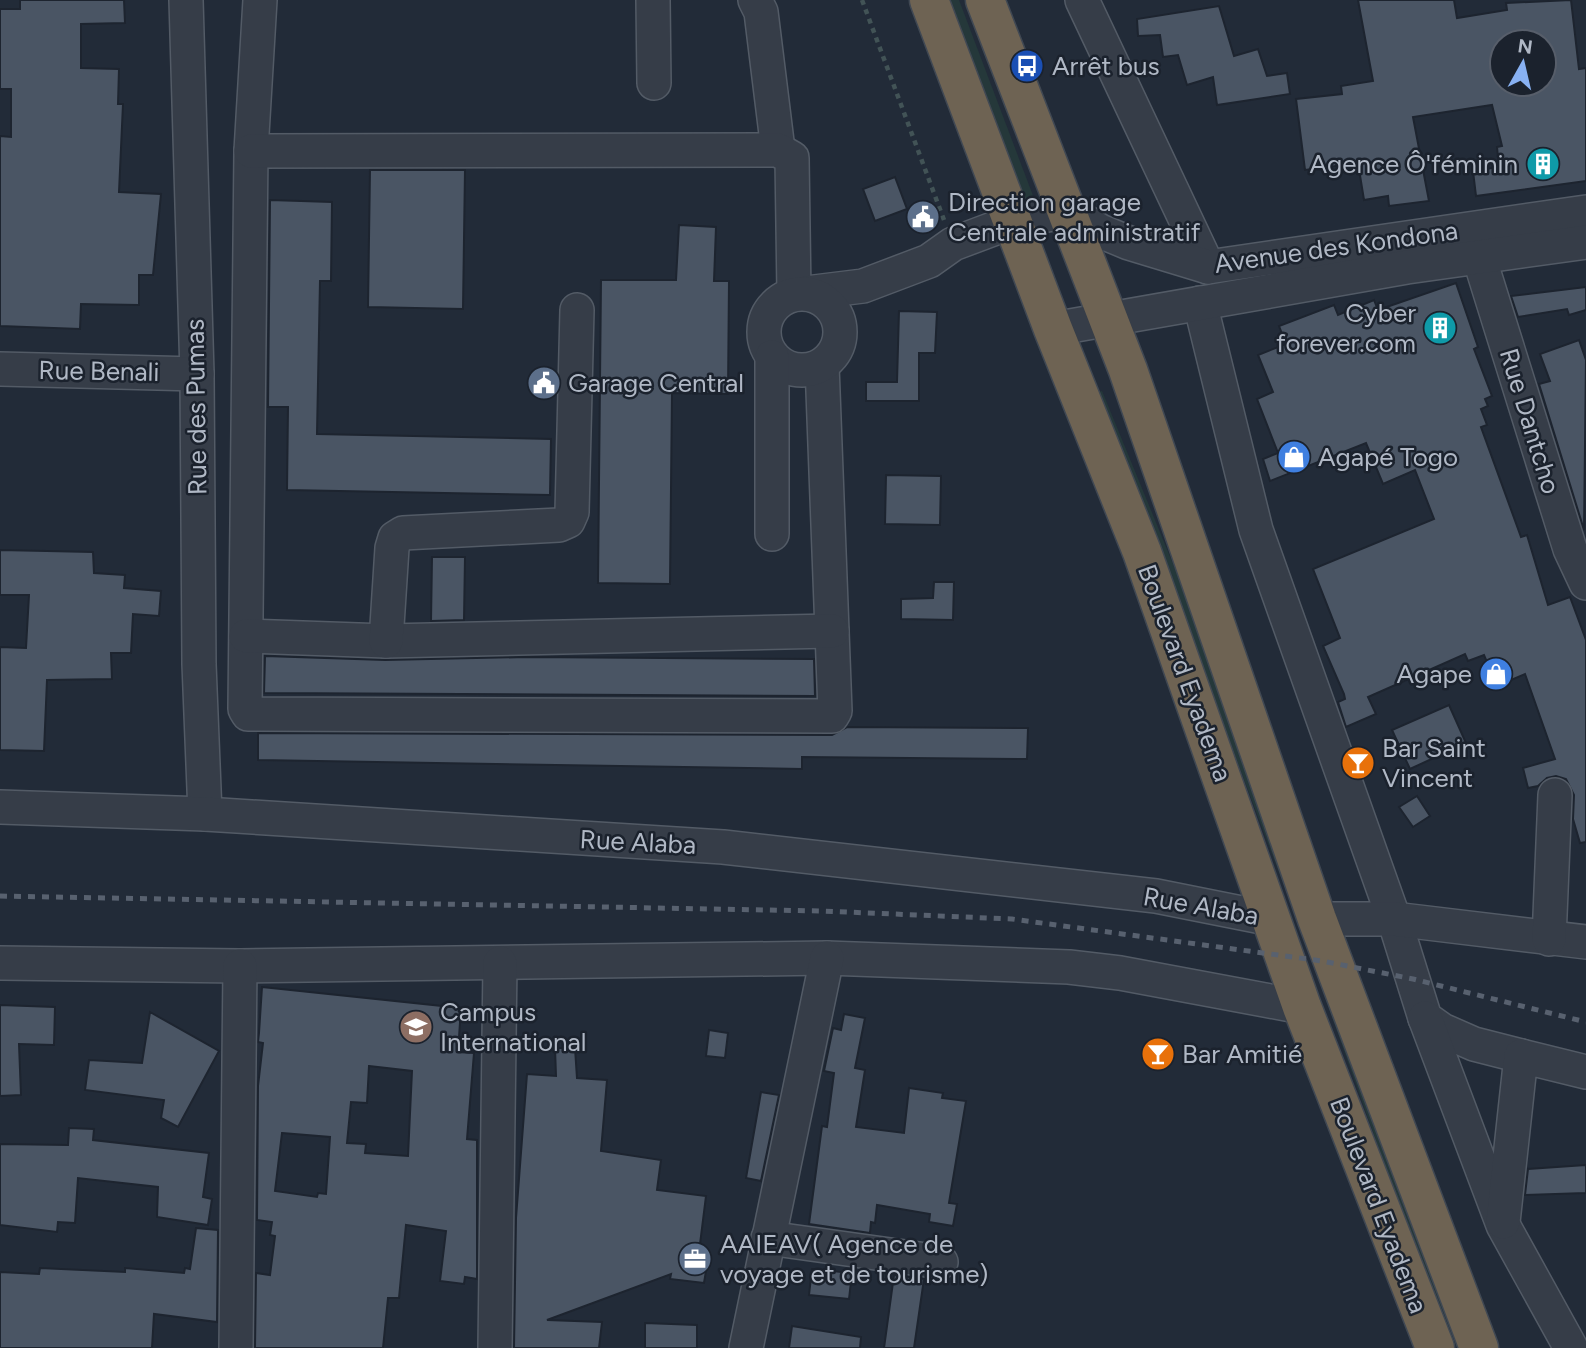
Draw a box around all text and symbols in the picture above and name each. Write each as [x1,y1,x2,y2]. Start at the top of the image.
north arrow [1488,28,1558,98]
text: N [1516,34,1534,59]
bus stop icon: Arrêt bus [1008,47,1046,85]
place label: Arrêt bus [1052,50,1160,82]
building icon: Agence Ô'féminin [1524,145,1562,183]
place label: Agence Ô'féminin [1310,148,1518,180]
place label: Direction garage Centrale administratif [948,186,1201,248]
public building icon: Direction garage Centrale administratif [904,198,942,236]
street label: Avenue des Kondona [1212,214,1460,280]
place label: Cyber forever.com [1276,297,1416,359]
building icon: Cyber forever.com [1421,309,1459,347]
street label: Rue des Pumas [178,319,214,495]
street label: Rue Dantcho [1493,344,1567,498]
street label: Rue Benali [38,354,160,388]
public building icon: Garage Central [525,364,563,402]
place label: Garage Central [568,367,744,399]
shop icon: Agapé Togo [1275,438,1313,476]
place label: Agapé Togo [1318,441,1458,473]
street label: Boulevard Eyadema [1131,560,1239,786]
shop icon: Agape [1477,655,1515,693]
place label: Agape [1396,658,1472,690]
place label: Bar Saint Vincent [1382,732,1486,794]
bar icon: Bar Saint Vincent [1339,744,1377,782]
street label: Rue Alaba [579,823,697,861]
street label: Rue Alaba [1141,880,1261,932]
place label: Campus International [440,996,587,1058]
school or university icon: Campus International [397,1008,435,1046]
bar icon: Bar Amitié [1139,1035,1177,1073]
place label: Bar Amitié [1182,1038,1302,1070]
street label: Boulevard Eyadema [1323,1092,1435,1318]
place label: AAIEAV( Agence de voyage et de tourisme) [720,1228,988,1290]
office icon: AAIEAV( Agence de voyage et de tourisme) [676,1240,714,1278]

